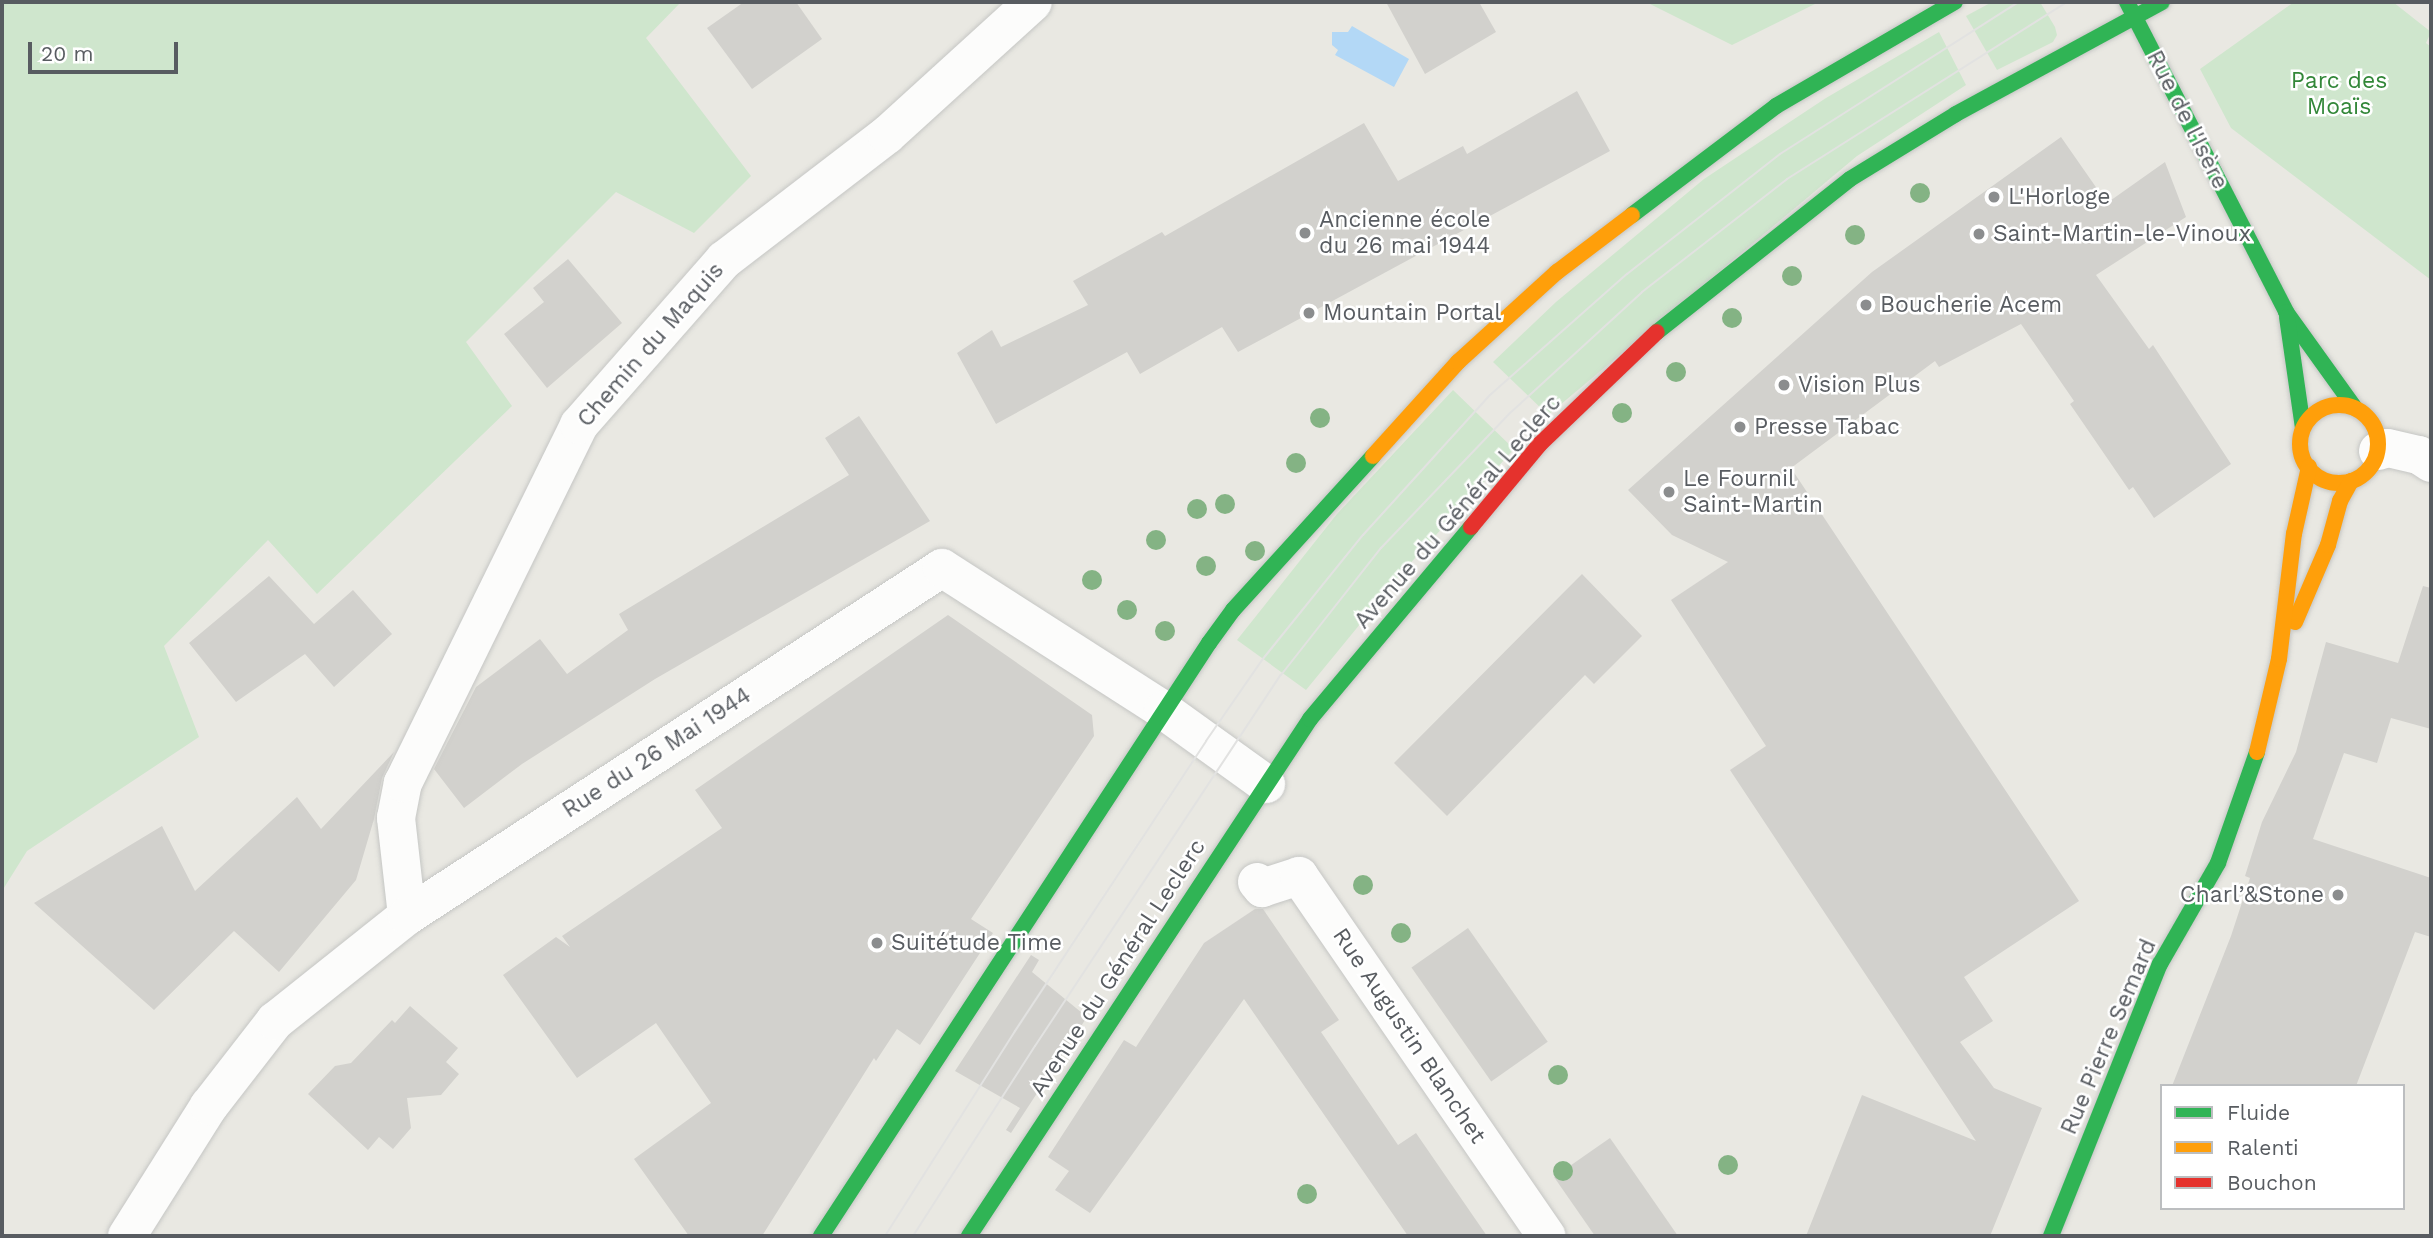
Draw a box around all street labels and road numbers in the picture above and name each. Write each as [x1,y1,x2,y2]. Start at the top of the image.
street label: Rue de l'Isère [2140,46,2234,194]
street label: Chemin du Maquis [572,257,730,433]
street label: Avenue du Général Leclerc [1349,389,1567,635]
street label: Rue du 26 Mai 1944 [557,682,757,824]
street label: Avenue du Général Leclerc [1024,834,1212,1102]
street label: Rue Augustin Blanchet [1326,923,1492,1149]
street label: Rue Pierre Semard [2055,935,2163,1139]

